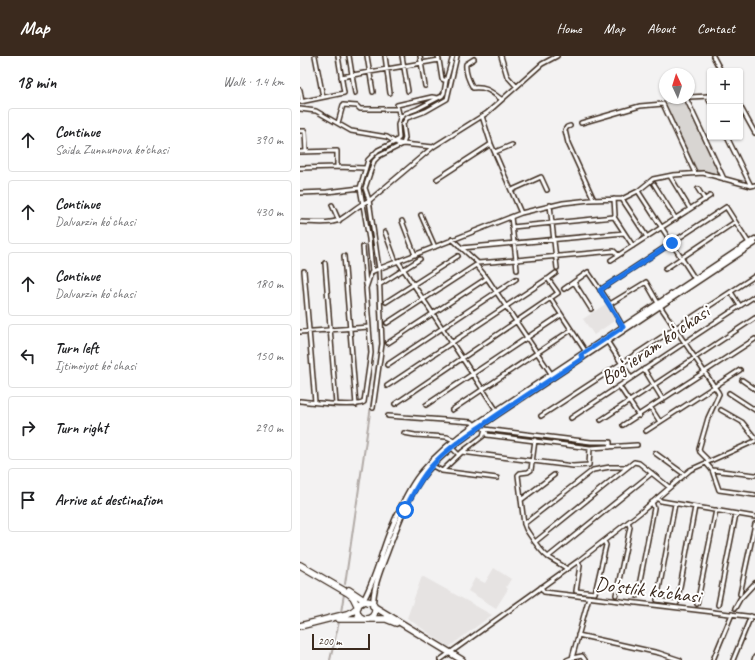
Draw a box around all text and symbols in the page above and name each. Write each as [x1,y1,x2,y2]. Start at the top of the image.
text: Map [20,16,50,40]
text: Home [556,20,582,37]
text: Map [604,20,625,37]
text: About [647,20,675,37]
text: Contact [697,20,735,37]
north arrow [659,68,695,104]
map controls [707,68,743,140]
button: + [707,68,743,104]
text: 18 min [16,72,56,93]
text: Walk · 1.4 km [223,74,284,90]
button: − [707,104,743,140]
text: Continue [55,123,100,142]
icon: ahead [17,129,39,151]
text: 390 m [255,132,283,148]
text: Saida Zunnunova ko'chasi [55,142,168,158]
text: Continue [55,195,100,214]
icon: ahead [17,201,39,223]
text: 430 m [255,204,283,220]
text: Dalvarzin koʻchasi [55,214,135,230]
route end [663,234,681,252]
text: Continue [55,267,100,286]
icon: ahead [17,273,39,295]
text: 180 m [255,276,283,292]
text: Dalvarzin koʻchasi [55,286,135,302]
street label: Bogʻieram koʻchasi [596,298,716,391]
text: Turn left [55,339,98,358]
icon: left [17,345,39,367]
text: 150 m [255,348,283,364]
text: Ijtimoiyot koʻchasi [55,358,136,374]
icon: right [17,417,39,439]
text: Turn right [55,419,108,438]
text: 290 m [255,420,283,436]
icon: arrive [17,489,39,511]
text: Arrive at destination [55,491,162,510]
route start [396,501,414,519]
street label: Do'stlik ko'chasi [594,571,704,609]
scale bar [312,632,370,651]
text: 200 m [318,634,342,648]

